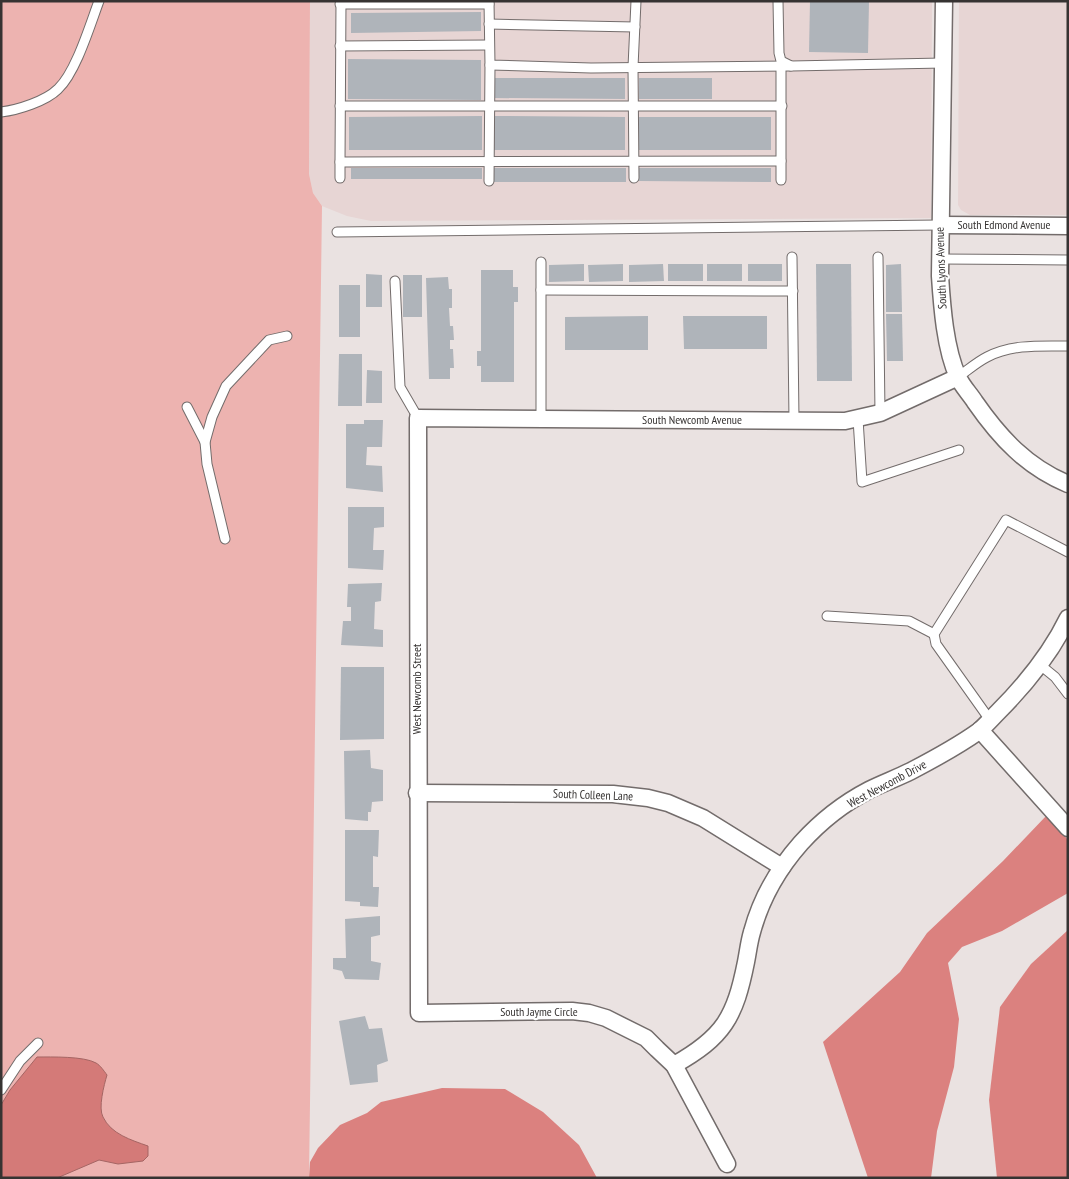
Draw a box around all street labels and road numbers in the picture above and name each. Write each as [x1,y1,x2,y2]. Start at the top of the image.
street label: South Edmond Avenue [957,217,1051,232]
street label: South Lyons Avenue [932,227,949,309]
street label: South Newcomb Avenue [642,412,742,427]
street label: West Newcomb Street [409,643,424,734]
street label: West Newcomb Drive [845,756,929,811]
street label: South Colleen Lane [553,786,633,803]
street label: South Jayme Circle [500,1004,578,1019]

